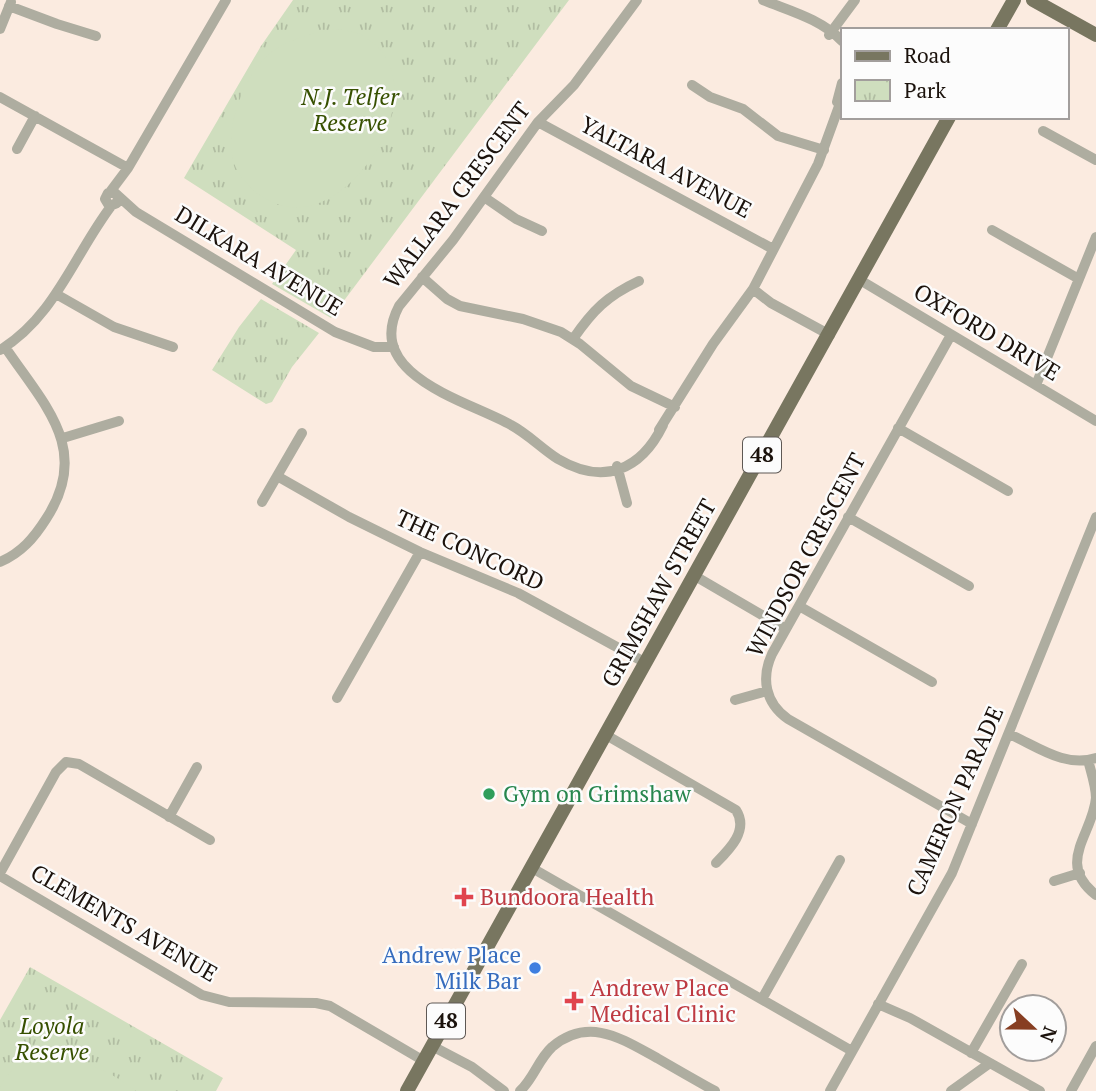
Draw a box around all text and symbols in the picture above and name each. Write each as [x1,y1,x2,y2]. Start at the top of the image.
legend [841,28,1068,119]
text: Road [904,41,951,69]
text: Park [904,76,946,104]
park label: N.J. Telfer Reserve [300,81,400,138]
street label: WALLARA CRESCENT [376,95,537,294]
street label: YALTARA AVENUE [575,108,757,225]
street label: DILKARA AVENUE [170,198,349,323]
street label: OXFORD DRIVE [908,276,1066,388]
road number: 48 [743,438,781,472]
street label: WINDSOR CRESCENT [739,447,872,662]
street label: GRIMSHAW STREET [594,493,723,692]
street label: THE CONCORD [391,502,549,597]
street label: CAMERON PARADE [899,701,1010,900]
place label: Gym on Grimshaw [503,778,691,809]
marker: Gym on Grimshaw [481,786,497,802]
street label: CLEMENTS AVENUE [25,856,223,989]
place label: Bundoora Health [480,881,655,912]
marker: Bundoora Health [454,887,474,907]
place label: Andrew Place Milk Bar [382,939,521,996]
marker: Andrew Place Milk Bar [527,960,543,976]
place label: Andrew Place Medical Clinic [590,972,736,1029]
marker: Andrew Place Medical Clinic [564,991,584,1011]
north arrow [998,993,1068,1063]
road number: 48 [427,1004,465,1038]
park label: Loyola Reserve [14,1010,89,1067]
text: N [1035,1023,1064,1046]

